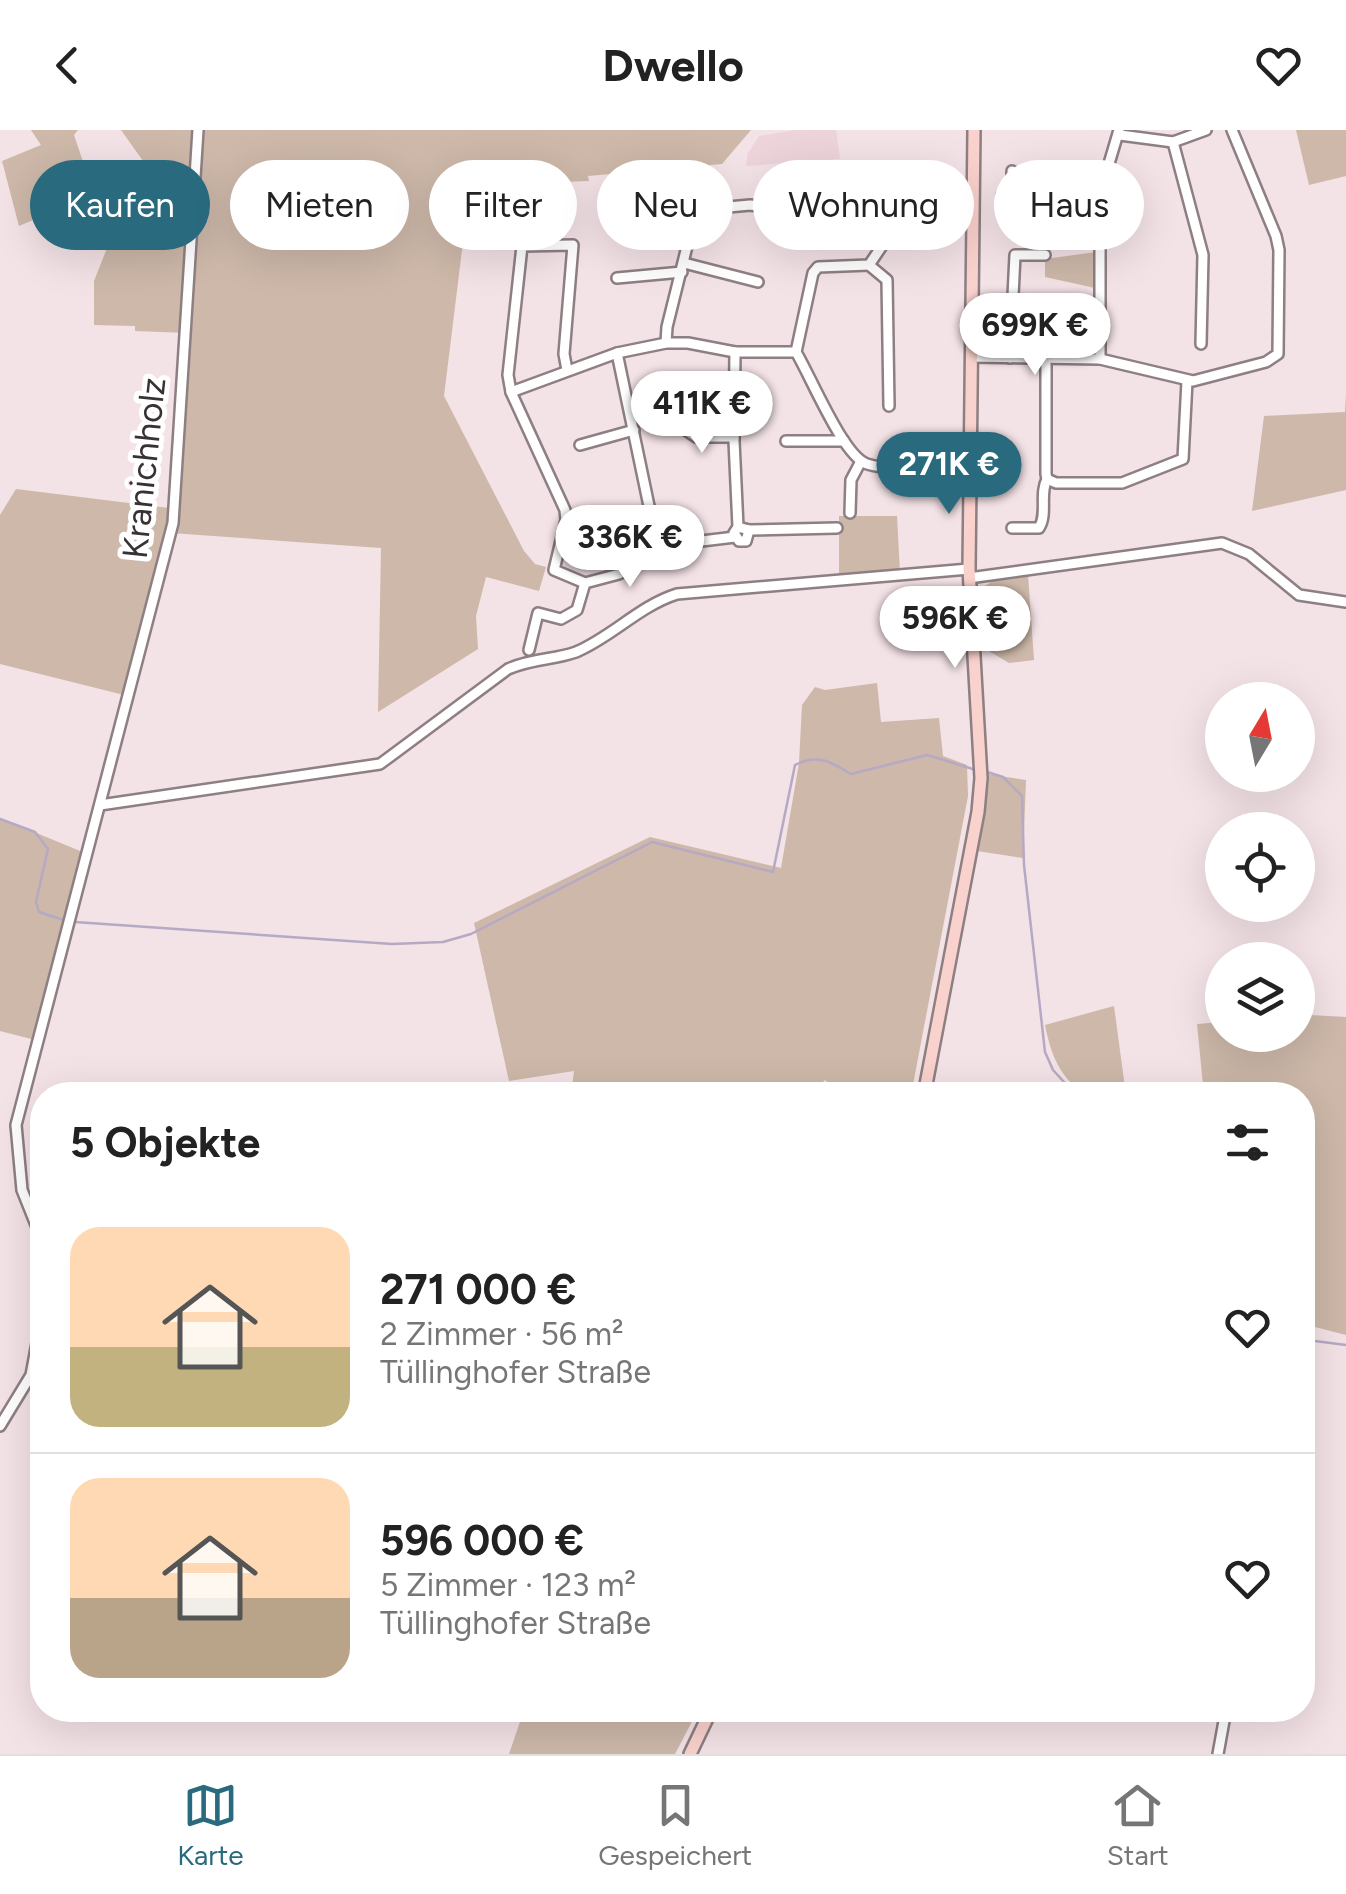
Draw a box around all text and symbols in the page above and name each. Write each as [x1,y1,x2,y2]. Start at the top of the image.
icon: back [40,38,95,93]
text: Dwello [602,38,744,92]
icon: heart [1251,38,1306,93]
chip: Kaufen [30,160,210,250]
chip: Mieten [230,160,409,250]
chip: Filter [429,160,577,250]
chip: Neu [597,160,733,250]
chip: Wohnung [753,160,974,250]
chip: Haus [994,160,1144,250]
pin: 699K € [954,293,1116,378]
text: 699K € [982,306,1088,344]
pin: 411K € [621,371,783,456]
street label: Kranichholz [114,375,174,561]
text: 411K € [653,384,751,422]
pin: 271K € [868,432,1030,517]
text: 271K € [899,445,1000,483]
pin: 336K € [549,505,711,590]
text: 336K € [577,518,683,556]
pin: 596K € [874,586,1036,671]
text: 596K € [902,599,1008,637]
north arrow [1205,682,1315,792]
map controls [1205,682,1315,1052]
button: locate [1205,812,1315,922]
button: layers [1205,942,1315,1052]
icon: filters [1220,1115,1275,1170]
text: 5 Objekte [70,1117,260,1168]
text: 271 000 € [380,1264,576,1315]
icon: home [150,1267,270,1387]
icon: heart [1220,1300,1275,1355]
text: 2 Zimmer · 56 m² [380,1315,624,1353]
text: Tüllinghofer Straße [380,1353,651,1391]
text: 596 000 € [380,1515,584,1566]
icon: home [150,1518,270,1638]
icon: heart [1220,1551,1275,1606]
text: 5 Zimmer · 123 m² [380,1566,636,1604]
text: Tüllinghofer Straße [380,1604,651,1642]
tab: Karte [177,1778,244,1872]
tab: Gespeichert [598,1778,752,1872]
tab: Start [1107,1778,1169,1872]

